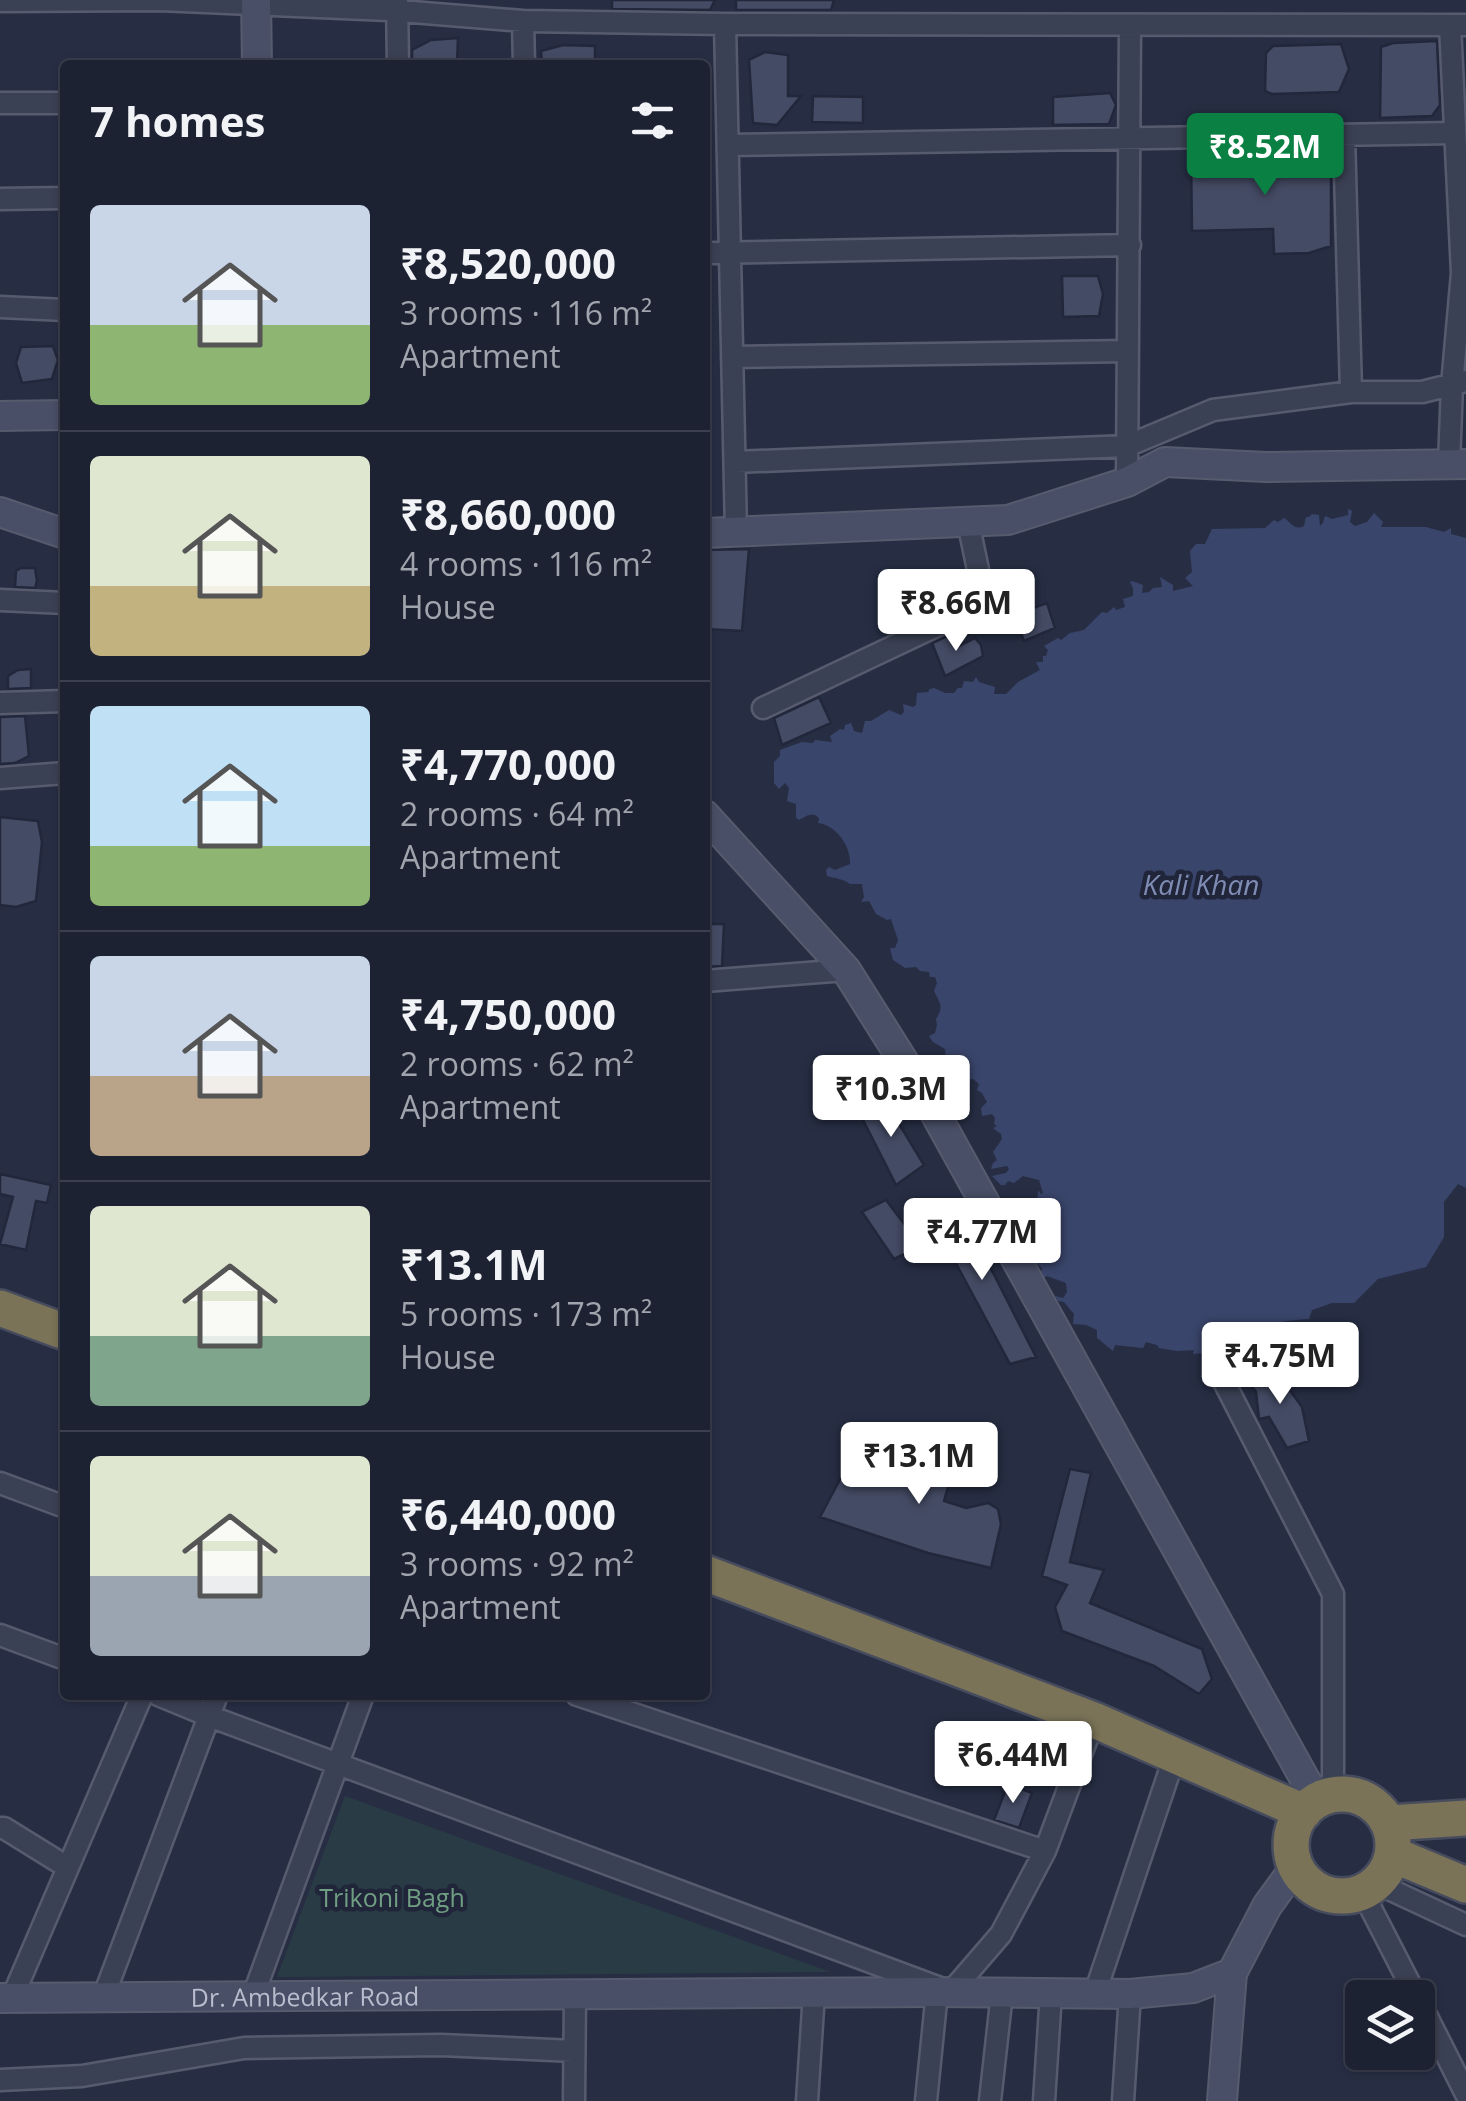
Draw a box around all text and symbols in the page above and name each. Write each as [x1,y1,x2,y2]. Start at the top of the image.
text: 7 homes [90,92,265,149]
icon: filters [625,93,680,148]
pin: ₹8.52M [1184,113,1346,198]
text: ₹8.52M [1209,124,1321,167]
text: ₹8,520,000 [400,234,616,291]
icon: home [170,245,290,365]
text: 3 rooms · 116 m² [400,291,652,334]
text: Apartment [400,334,561,377]
text: ₹8,660,000 [400,485,616,542]
icon: home [170,496,290,616]
text: 4 rooms · 116 m² [400,542,652,585]
pin: ₹8.66M [875,569,1037,654]
text: ₹8.66M [900,580,1012,623]
text: House [400,585,496,628]
text: ₹4,770,000 [400,735,616,792]
icon: home [170,746,290,866]
text: 2 rooms · 64 m² [400,792,634,835]
text: Apartment [400,835,561,878]
water label: Kali Khan [1143,865,1259,903]
text: ₹4,750,000 [400,985,616,1042]
icon: home [170,996,290,1116]
text: 2 rooms · 62 m² [400,1042,634,1085]
pin: ₹10.3M [810,1055,972,1140]
text: ₹10.3M [835,1066,947,1109]
text: Apartment [400,1085,561,1128]
pin: ₹4.77M [901,1198,1063,1283]
text: ₹4.77M [926,1209,1038,1252]
text: ₹13.1M [400,1235,548,1292]
icon: home [170,1246,290,1366]
text: 5 rooms · 173 m² [400,1292,652,1335]
pin: ₹4.75M [1199,1322,1361,1407]
text: ₹4.75M [1224,1333,1336,1376]
text: House [400,1335,496,1378]
pin: ₹13.1M [838,1422,1000,1507]
text: ₹13.1M [863,1433,975,1476]
text: ₹6,440,000 [400,1485,616,1542]
icon: home [170,1496,290,1616]
text: 3 rooms · 92 m² [400,1542,634,1585]
text: Apartment [400,1585,561,1628]
pin: ₹6.44M [932,1721,1094,1806]
text: ₹6.44M [957,1732,1069,1775]
park label: Trikoni Bagh [319,1880,465,1914]
street label: Dr. Ambedkar Road [191,1978,419,2014]
map controls [1345,1980,1435,2070]
button: layers [1345,1980,1435,2070]

